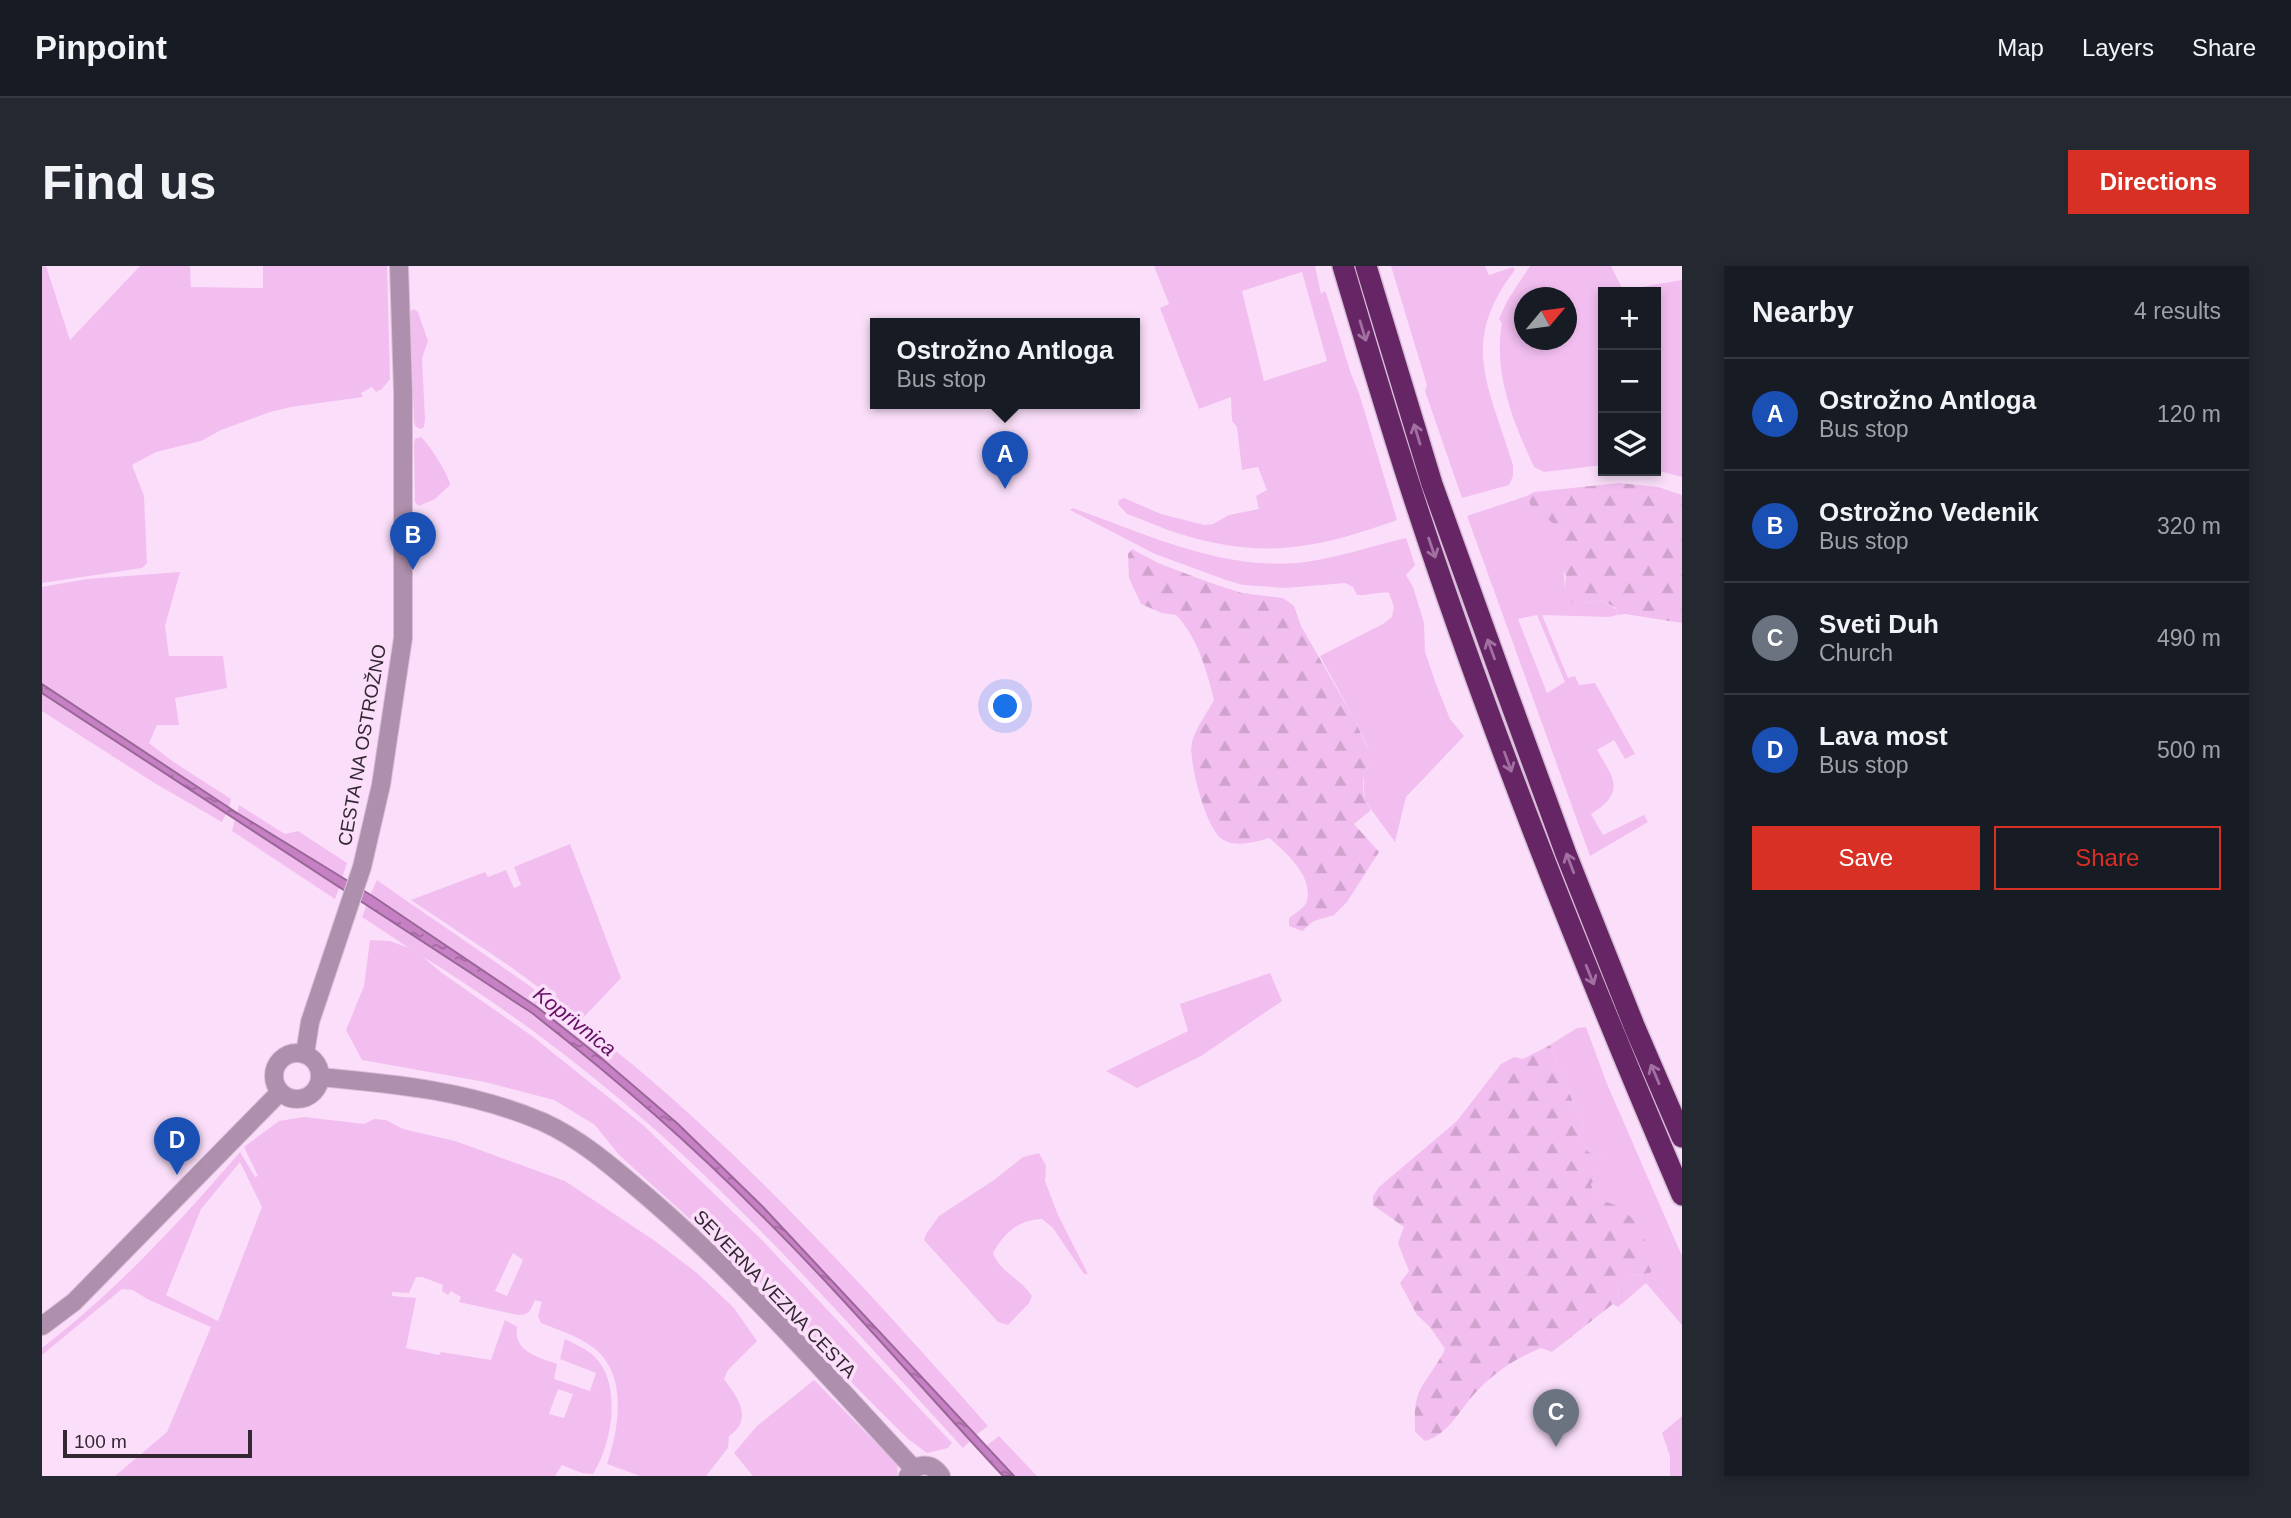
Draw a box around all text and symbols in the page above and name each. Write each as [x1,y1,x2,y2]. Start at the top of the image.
text: Pinpoint [35,29,167,66]
text: Map [1997,34,2044,61]
text: Layers [2082,34,2154,61]
text: Share [2192,34,2256,61]
button: Directions [2068,150,2249,214]
text: Find us [42,155,216,209]
north arrow [1514,287,1577,350]
map controls [1598,287,1661,476]
button: + [1598,287,1661,350]
text: Nearby [1752,295,1854,328]
text: 4 results [2134,298,2221,324]
popup [870,318,1140,409]
one-way arrow [1358,320,1370,342]
text: Ostrožno Antloga [896,335,1114,365]
button: − [1598,350,1661,413]
text: Bus stop [896,366,986,392]
text: Ostrožno Antloga [1819,385,2036,415]
text: A [1767,401,1783,427]
text: 120 m [2157,401,2221,427]
button: layers [1598,413,1661,476]
text: Bus stop [1819,416,1909,442]
one-way arrow [1410,424,1423,446]
pin: A [982,431,1028,489]
text: Ostrožno Vedenik [1819,497,2039,527]
pin: B [390,512,436,570]
text: B [1767,513,1783,539]
text: 320 m [2157,513,2221,539]
text: Bus stop [1819,528,1909,554]
one-way arrow [1427,537,1439,559]
text: Sveti Duh [1819,609,1939,639]
text: C [1767,625,1783,651]
text: 490 m [2157,625,2221,651]
one-way arrow [1484,639,1496,661]
text: Church [1819,640,1893,666]
street label: CESTA NA OSTROŽNO [334,642,390,848]
your location [988,689,1022,723]
text: Lava most [1819,721,1948,751]
text: D [1767,737,1783,763]
text: 500 m [2157,737,2221,763]
one-way arrow [1503,751,1515,773]
text: Bus stop [1819,752,1909,778]
button: Save [1752,826,1980,890]
button: Share [1994,826,2221,890]
one-way arrow [1562,853,1575,874]
one-way arrow [1584,963,1597,985]
water label: Koprivnica [529,982,621,1060]
one-way arrow [1648,1064,1661,1085]
pin: D [154,1117,200,1175]
street label: SEVERNA VEZNA CESTA [689,1206,861,1382]
pin: C [1533,1389,1579,1447]
scale bar [63,1427,252,1459]
text: 100 m [74,1431,127,1452]

